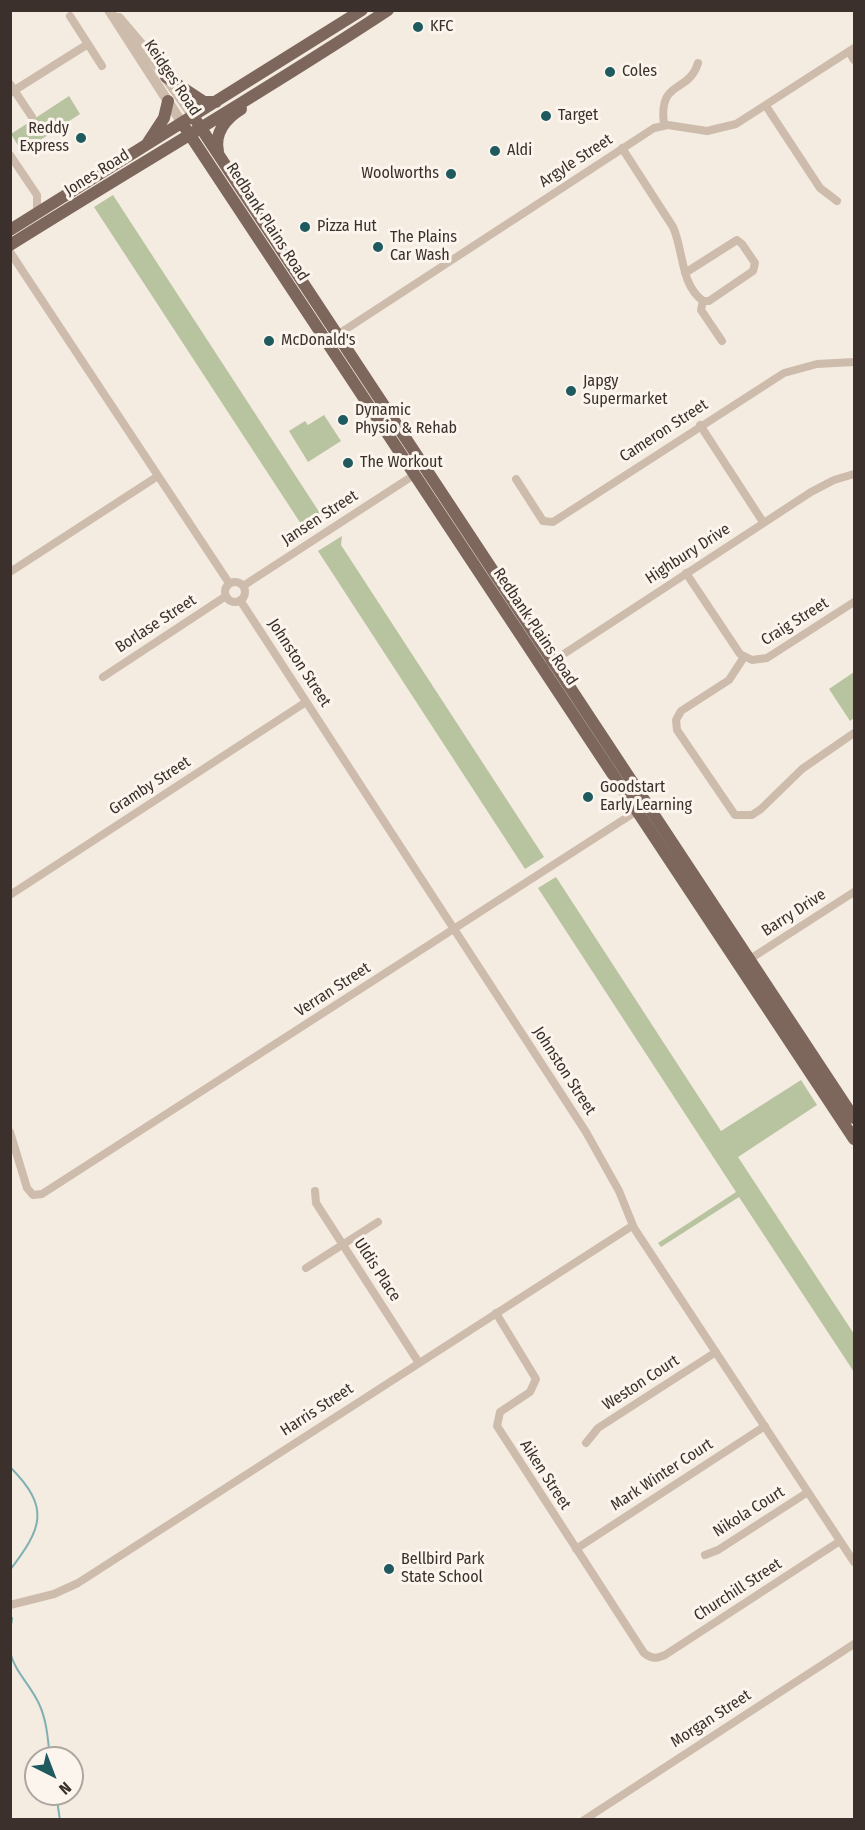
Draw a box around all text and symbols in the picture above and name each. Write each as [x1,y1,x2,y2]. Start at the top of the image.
place label: KFC [430,17,453,37]
marker: KFC [411,20,425,34]
street label: Keidges Road [140,36,204,120]
place label: Coles [622,62,657,82]
marker: Coles [603,65,617,79]
place label: Target [558,106,598,126]
marker: Target [539,109,553,123]
place label: Reddy Express [19,119,69,157]
street label: Argyle Street [536,130,616,192]
marker: Reddy Express [74,131,88,145]
place label: Aldi [507,141,532,161]
marker: Aldi [488,144,502,158]
street label: Jones Road [61,146,133,200]
street label: Redbank Plains Road [222,159,312,285]
place label: Woolworths [361,164,439,184]
marker: Woolworths [444,167,458,181]
place label: Pizza Hut [317,217,377,237]
marker: Pizza Hut [298,220,312,234]
place label: The Plains Car Wash [390,228,457,266]
marker: The Plains Car Wash [371,240,385,254]
place label: McDonald's [281,331,356,351]
marker: McDonald's [262,334,276,348]
place label: Japgy Supermarket [583,372,667,410]
marker: Japgy Supermarket [564,384,578,398]
street label: Cameron Street [616,395,712,467]
place label: Dynamic Physio & Rehab [355,401,457,439]
marker: Dynamic Physio & Rehab [336,413,350,427]
place label: The Workout [360,453,443,473]
marker: The Workout [341,456,355,470]
street label: Jansen Street [278,486,362,550]
street label: Highbury Drive [642,520,734,588]
street label: Redbank Plains Road [489,565,581,689]
street label: Borlase Street [112,591,200,657]
street label: Craig Street [758,594,832,650]
street label: Johnston Street [263,615,335,711]
street label: Gramby Street [106,753,194,819]
place label: Goodstart Early Learning [600,778,692,816]
marker: Goodstart Early Learning [581,790,595,804]
street label: Barry Drive [758,885,830,941]
street label: Verran Street [292,959,374,1021]
street label: Johnston Street [528,1023,600,1119]
street label: Uldis Place [350,1235,404,1305]
street label: Weston Court [599,1351,683,1415]
street label: Harris Street [277,1379,357,1441]
street label: Mark Winter Court [607,1435,717,1515]
street label: Aiken Street [515,1437,575,1513]
street label: Nikola Court [710,1482,788,1542]
place label: Bellbird Park State School [401,1550,485,1588]
street label: Churchill Street [691,1555,785,1625]
marker: Bellbird Park State School [382,1562,396,1576]
street label: Morgan Street [667,1686,755,1752]
north arrow [24,1746,84,1806]
text: N [55,1778,75,1799]

